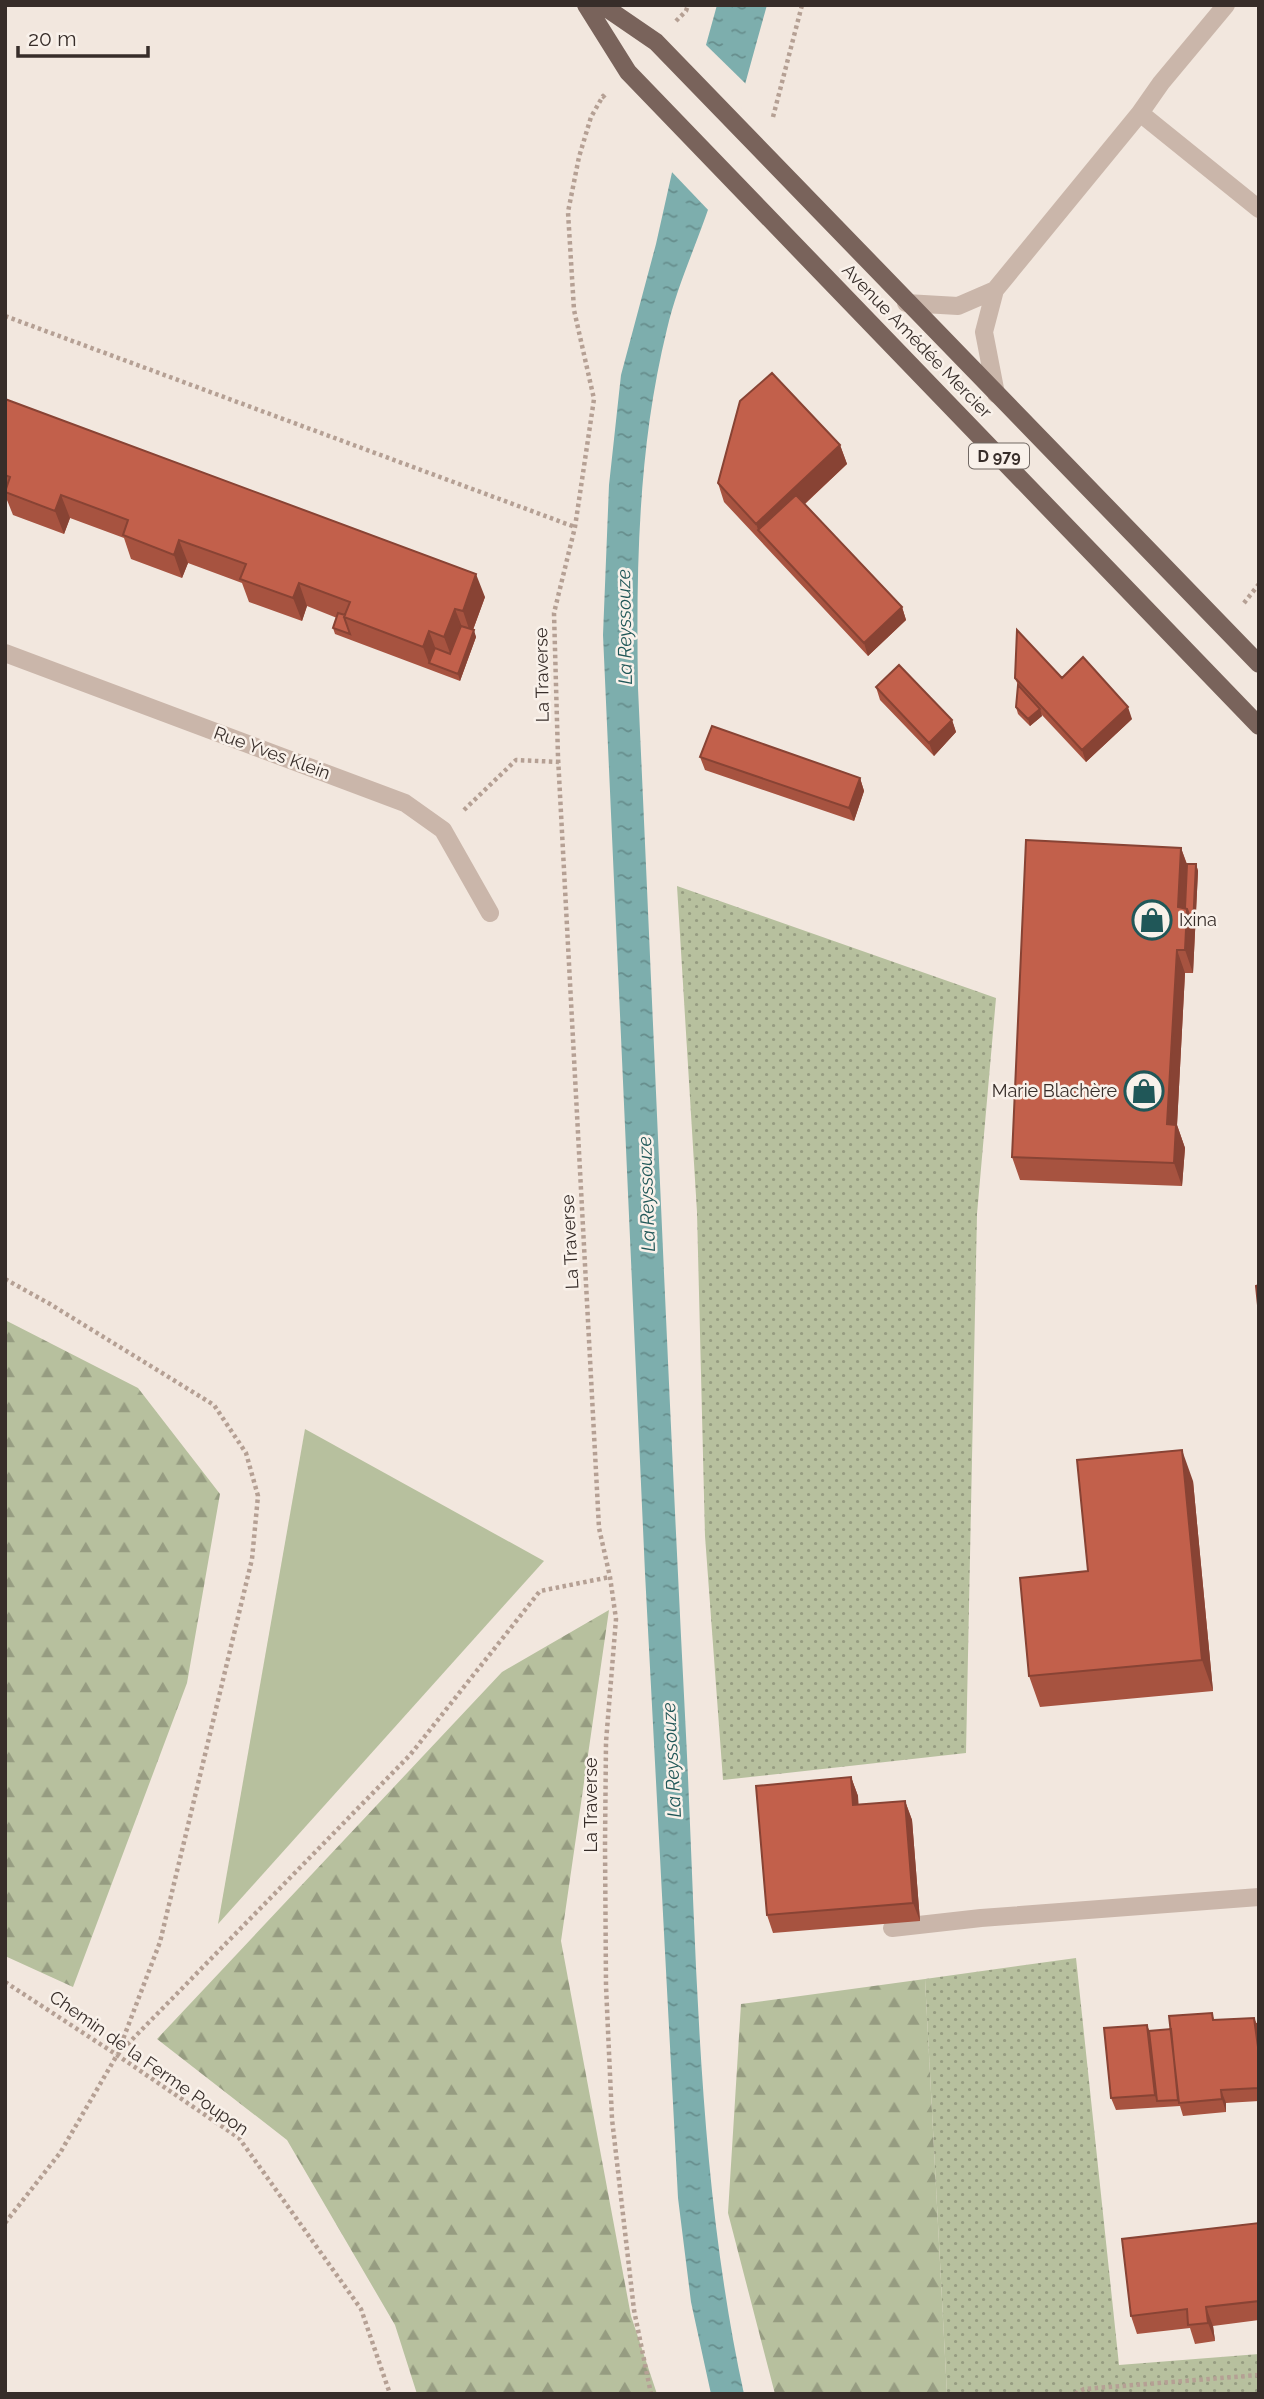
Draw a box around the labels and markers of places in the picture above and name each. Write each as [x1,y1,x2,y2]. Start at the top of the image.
shop icon: Ixina [1131,899,1173,941]
place label: Ixina [1179,909,1217,930]
shop icon: Marie Blachère [1123,1070,1165,1112]
place label: Marie Blachère [992,1080,1117,1101]

